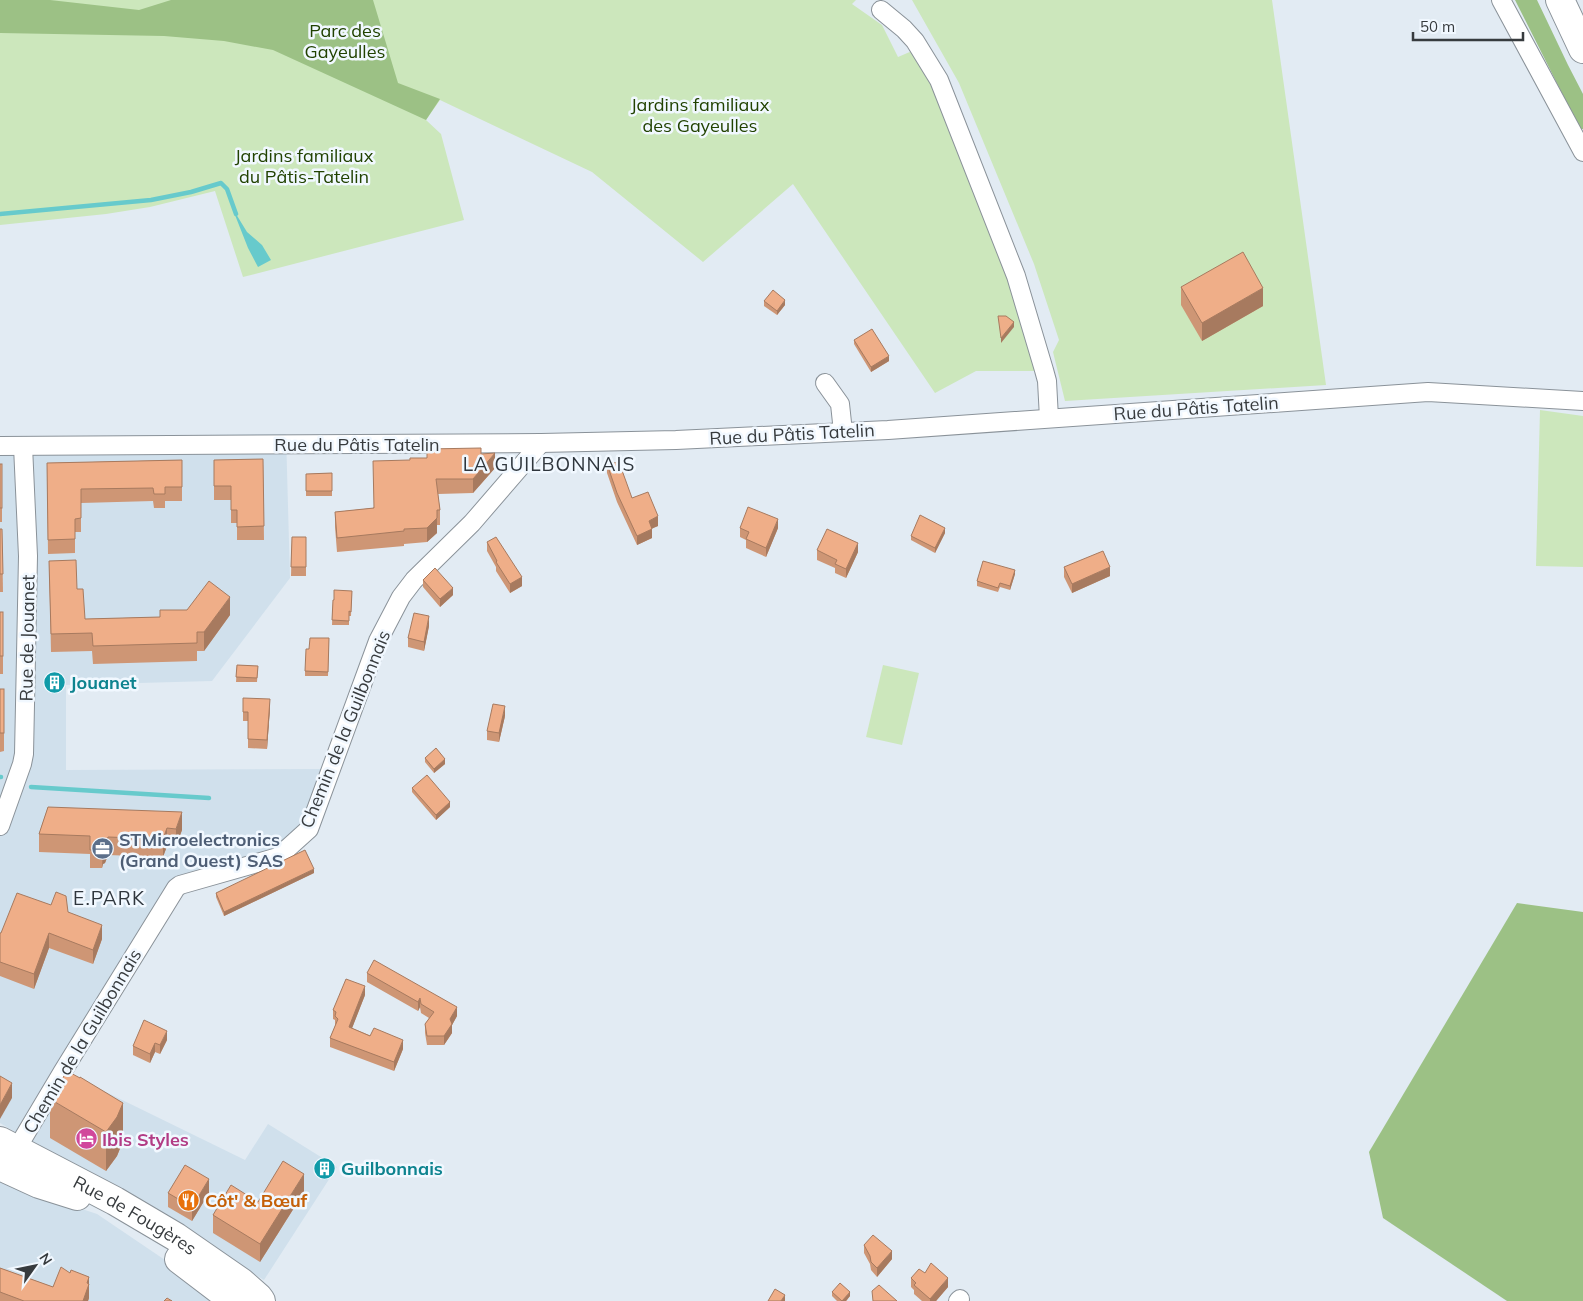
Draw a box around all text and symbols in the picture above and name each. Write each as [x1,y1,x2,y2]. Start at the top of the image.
scale bar [1413,10,1523,42]
text: 50 m [1420,17,1455,36]
park label: Parc des Gayeulles [305,19,385,63]
park label: Jardins familiaux des Gayeulles [631,93,770,137]
park label: Jardins familiaux du Pâtis-Tatelin [235,144,374,188]
street label: Rue du Pâtis Tatelin [1113,391,1279,425]
street label: Rue du Pâtis Tatelin [709,418,875,450]
street label: Rue du Pâtis Tatelin [274,433,440,456]
district label: LA GUILBONNAIS [463,452,635,476]
street label: Rue de Jouanet [14,574,40,702]
street label: Chemin de la Guilbonnais [295,627,395,831]
building icon: Jouanet [42,670,66,694]
place label: Jouanet [70,671,137,694]
place label: STMicroelectronics (Grand Ouest) SAS [119,828,283,872]
office icon: STMicroelectronics (Grand Ouest) SAS [91,837,115,861]
district label: E.PARK [73,886,145,910]
street label: Chemin de la Guilbonnais [18,944,146,1138]
hotel icon: Ibis Styles [74,1127,98,1151]
place label: Ibis Styles [102,1128,189,1151]
building icon: Guilbonnais [313,1156,337,1180]
place label: Guilbonnais [341,1157,443,1180]
street label: Rue de Fougères [70,1170,201,1260]
restaurant icon: Côt' & Bœuf [177,1188,201,1212]
place label: Côt' & Bœuf [205,1189,308,1212]
north arrow [10,1241,60,1291]
text: N [35,1250,56,1268]

